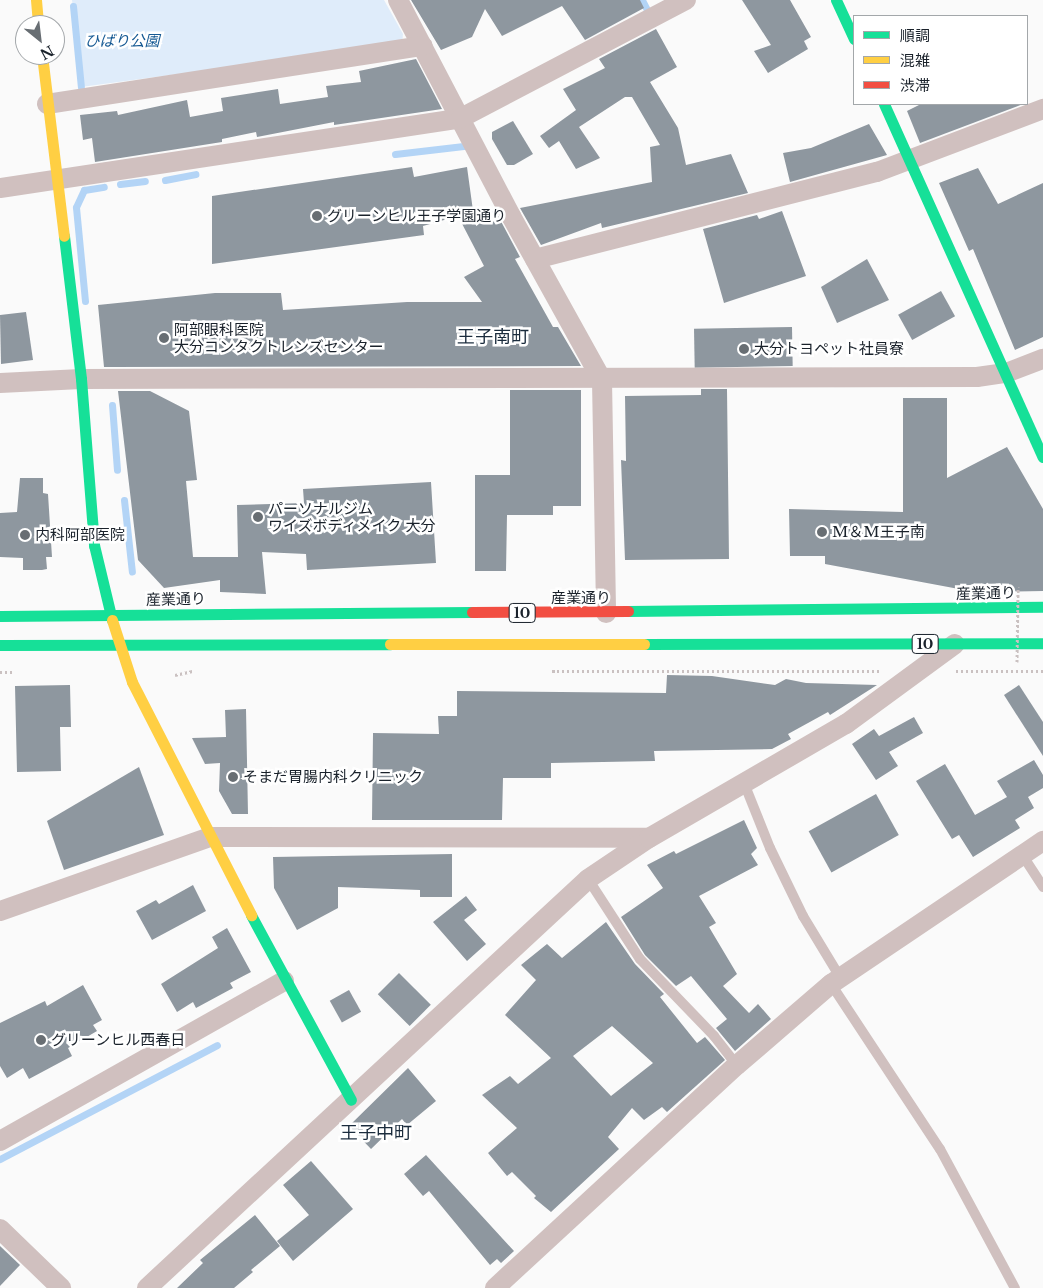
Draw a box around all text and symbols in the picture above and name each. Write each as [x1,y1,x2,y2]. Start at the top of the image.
north arrow [15,15,65,65]
legend [853,15,1028,105]
text: 順調 [900,26,930,45]
park label: ひばり公園 [85,32,159,50]
text: N [37,41,57,63]
text: 混雑 [900,51,930,70]
text: 渋滞 [900,76,930,95]
place label: グリーンヒル王子学園通り [327,207,507,225]
marker: グリーンヒル王子学園通り [311,210,323,222]
place label: 阿部眼科医院 大分コンタクトレンズセンター [174,320,384,355]
district label: 王子南町 [457,326,529,348]
marker: 阿部眼科医院 大分コンタクトレンズセンター [158,332,170,344]
place label: 大分トヨペット社員寮 [754,340,904,358]
marker: 大分トヨペット社員寮 [738,343,750,355]
place label: パーソナルジム ワイズボディメイク 大分 [268,499,437,534]
marker: パーソナルジム ワイズボディメイク 大分 [252,511,264,523]
place label: M＆M王子南 [832,523,925,541]
place label: 内科阿部医院 [35,526,125,544]
marker: M＆M王子南 [816,526,828,538]
marker: 内科阿部医院 [19,529,31,541]
street label: 産業通り [956,583,1016,603]
street label: 産業通り [146,589,206,609]
street label: 産業通り [551,589,611,607]
road number: 10 [508,602,536,624]
road number: 10 [911,633,939,656]
place label: そまだ胃腸内科クリニック [243,768,423,786]
marker: そまだ胃腸内科クリニック [227,771,239,783]
place label: グリーンヒル西春日 [51,1031,186,1049]
marker: グリーンヒル西春日 [35,1034,47,1046]
district label: 王子中町 [340,1122,412,1144]

